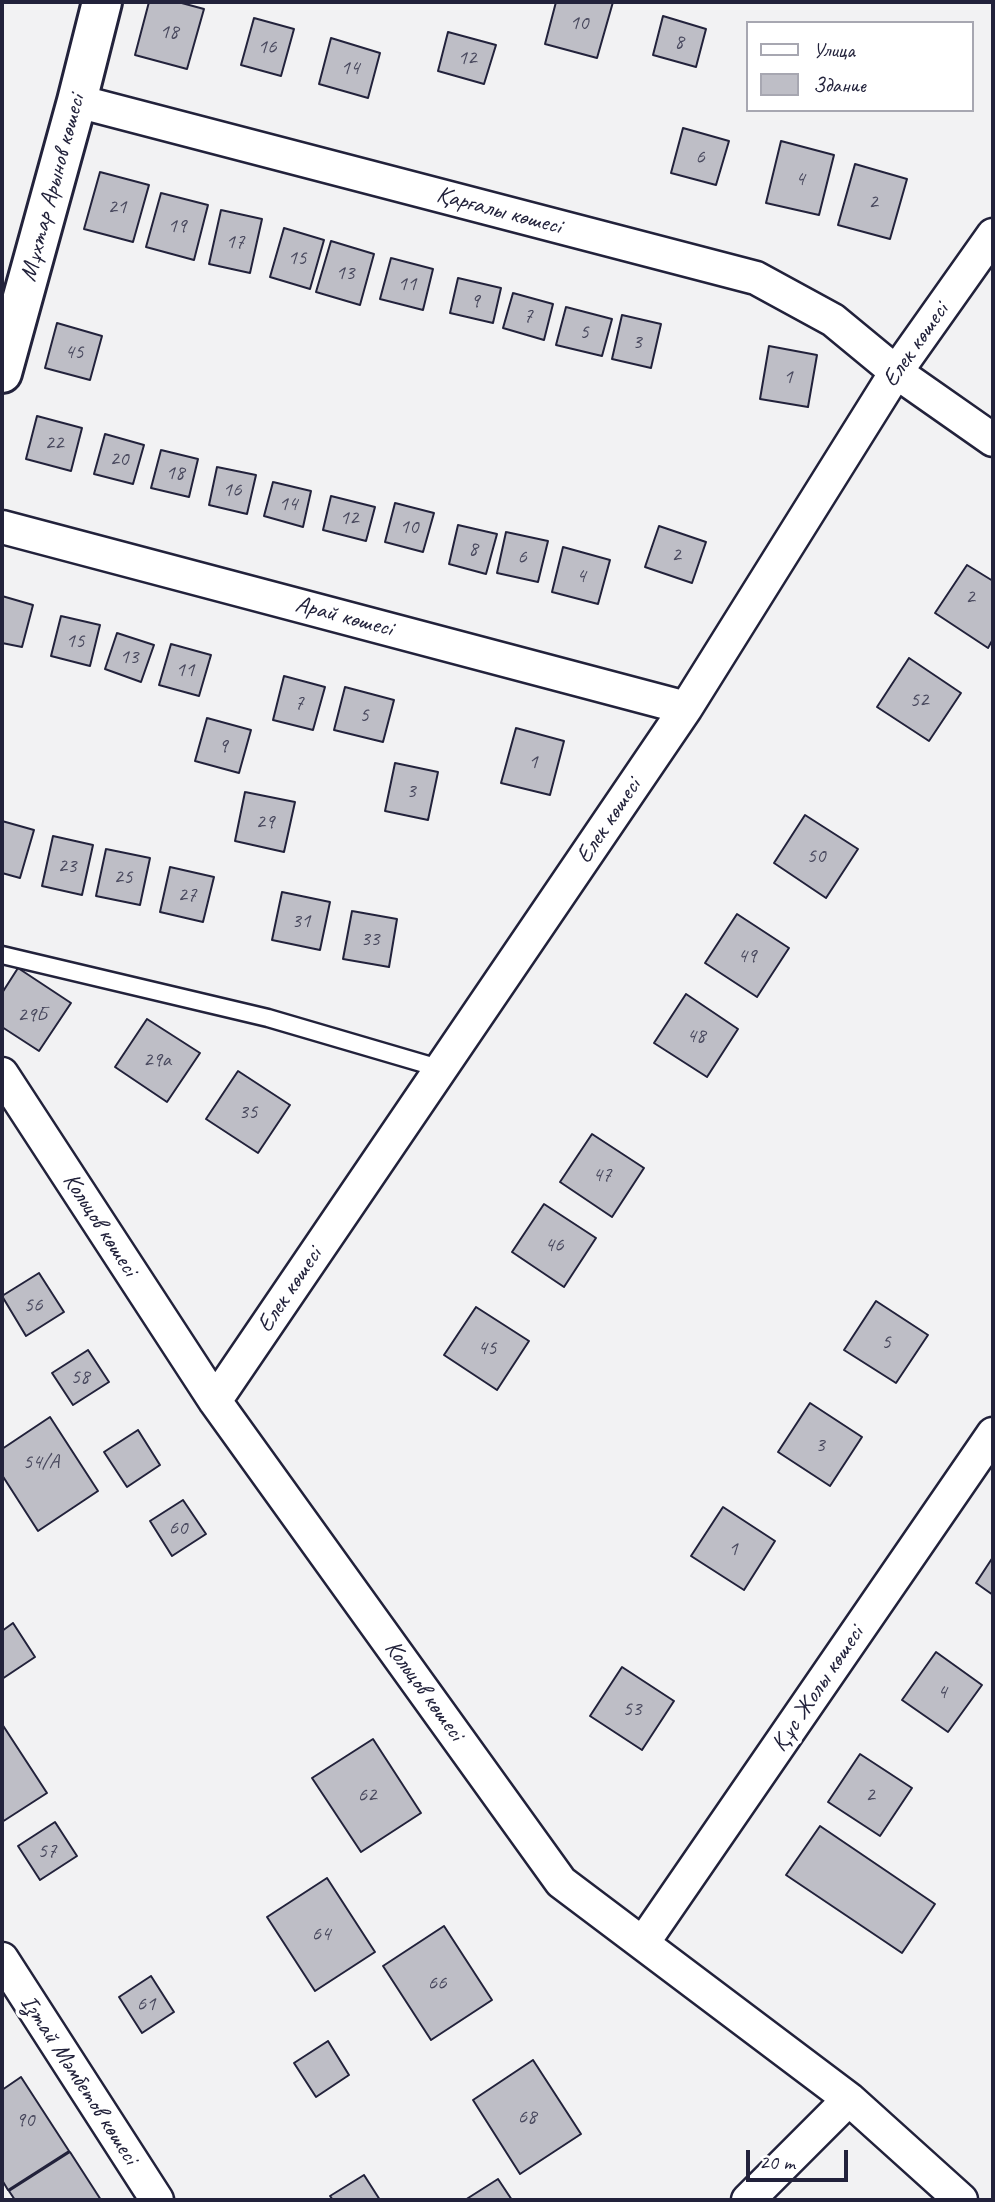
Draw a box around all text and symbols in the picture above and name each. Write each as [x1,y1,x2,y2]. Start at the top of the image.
house number: 10 [570,10,588,36]
house number: 18 [160,19,178,45]
legend [746,21,974,112]
house number: 8 [674,29,684,55]
house number: 16 [258,34,276,60]
text: Улица [813,37,855,63]
house number: 12 [458,45,476,71]
house number: 14 [341,55,359,81]
text: Здание [813,72,866,98]
street label: Мұхтар Арынов көшесі [14,91,92,285]
house number: 6 [695,144,705,170]
house number: 4 [795,166,805,192]
street label: Қарғалы көшесі [433,180,565,242]
house number: 2 [868,189,878,215]
house number: 21 [108,194,126,220]
house number: 19 [168,213,186,239]
house number: 17 [226,229,244,255]
house number: 15 [288,245,306,271]
house number: 13 [336,260,354,286]
house number: 11 [398,271,416,297]
house number: 9 [470,288,480,314]
street label: Елек көшесі [877,297,955,393]
house number: 7 [523,303,533,329]
house number: 5 [579,319,589,345]
house number: 3 [632,329,642,355]
house number: 45 [65,339,83,365]
house number: 1 [783,364,793,390]
house number: 22 [45,430,63,456]
house number: 20 [110,446,128,472]
house number: 18 [166,460,184,486]
house number: 16 [223,477,241,503]
house number: 14 [279,491,297,517]
house number: 12 [340,505,358,531]
house number: 10 [400,514,418,540]
house number: 8 [468,536,478,562]
house number: 2 [671,542,681,568]
house number: 6 [517,544,527,570]
house number: 4 [576,563,586,589]
house number: 2 [965,584,975,610]
street label: Арай көшесі [292,590,396,644]
house number: 15 [66,628,84,654]
house number: 13 [120,644,138,670]
house number: 11 [176,657,194,683]
house number: 52 [910,687,928,713]
house number: 7 [294,690,304,716]
house number: 5 [359,702,369,728]
house number: 9 [218,733,228,759]
house number: 1 [528,749,538,775]
street label: Елек көшесі [570,773,648,869]
house number: 3 [406,778,416,804]
house number: 29 [256,809,274,835]
house number: 50 [807,843,825,869]
house number: 23 [58,853,76,879]
house number: 25 [114,864,132,890]
house number: 27 [178,882,196,908]
house number: 31 [292,908,310,934]
house number: 33 [361,926,379,952]
house number: 49 [738,943,756,969]
house number: 29Б [17,1002,47,1028]
house number: 48 [687,1023,705,1049]
house number: 29а [143,1047,171,1073]
house number: 35 [239,1099,257,1125]
house number: 47 [593,1162,611,1188]
street label: Кольцов көшесі [56,1168,144,1282]
house number: 46 [545,1232,563,1258]
street label: Елек көшесі [251,1242,329,1338]
house number: 56 [24,1292,42,1318]
house number: 5 [881,1329,891,1355]
house number: 45 [478,1335,496,1361]
house number: 58 [71,1364,89,1390]
house number: 3 [815,1432,825,1458]
house number: 54/А [23,1449,59,1475]
house number: 60 [169,1515,187,1541]
house number: 1 [728,1536,738,1562]
street label: Құс Жолы көшесі [765,1621,871,1757]
street label: Кольцов көшесі [378,1635,470,1747]
house number: 4 [937,1679,947,1705]
house number: 53 [623,1696,641,1722]
house number: 62 [358,1782,376,1808]
house number: 2 [865,1782,875,1808]
house number: 57 [38,1838,56,1864]
house number: 64 [312,1921,330,1947]
house number: 66 [428,1970,446,1996]
street label: Ізтай Мәмбетов көшесі [14,1990,144,2170]
house number: 61 [137,1991,155,2017]
house number: 68 [518,2104,536,2130]
house number: 90 [16,2107,34,2133]
scale bar [750,2136,852,2180]
text: 20 m [759,2149,795,2175]

